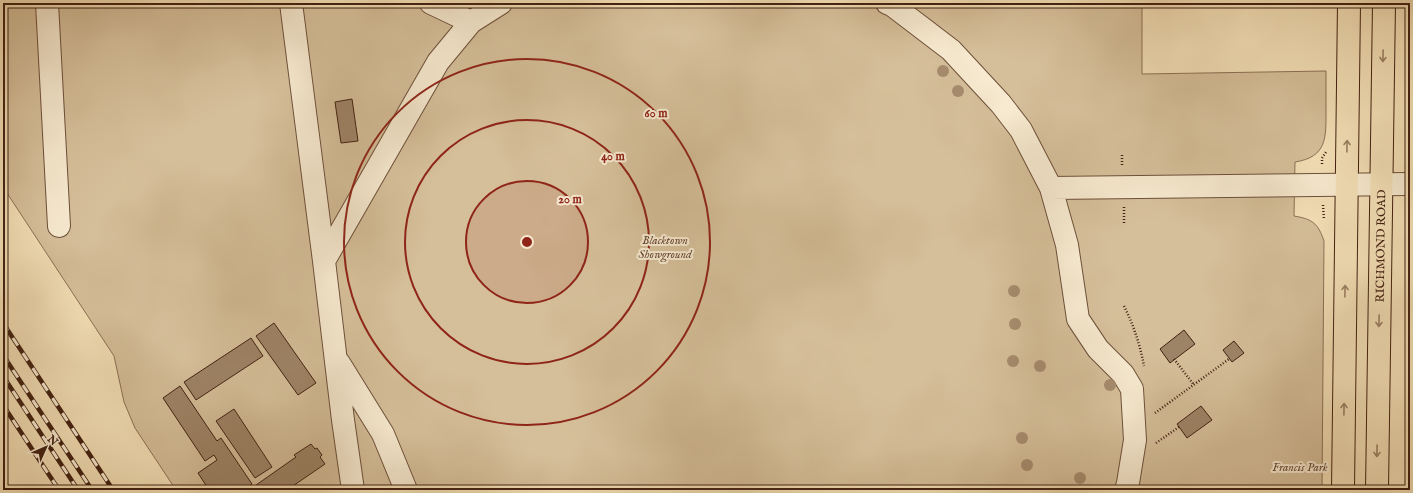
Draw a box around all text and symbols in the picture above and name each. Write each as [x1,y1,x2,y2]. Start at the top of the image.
one-way arrow [1379,49,1387,62]
text: 60 m [645,106,668,121]
one-way arrow [1343,140,1350,153]
text: 40 m [601,149,626,164]
street label: RICHMOND ROAD [1373,189,1389,303]
text: 20 m [558,192,582,207]
park label: Blacktown Showground [638,233,693,263]
centre of rings [520,235,534,249]
one-way arrow [1341,285,1349,298]
one-way arrow [1375,314,1383,327]
one-way arrow [1340,403,1347,416]
north arrow [26,427,66,467]
text: N [43,432,61,449]
one-way arrow [1373,444,1381,457]
park label: Francis Park [1272,460,1328,475]

